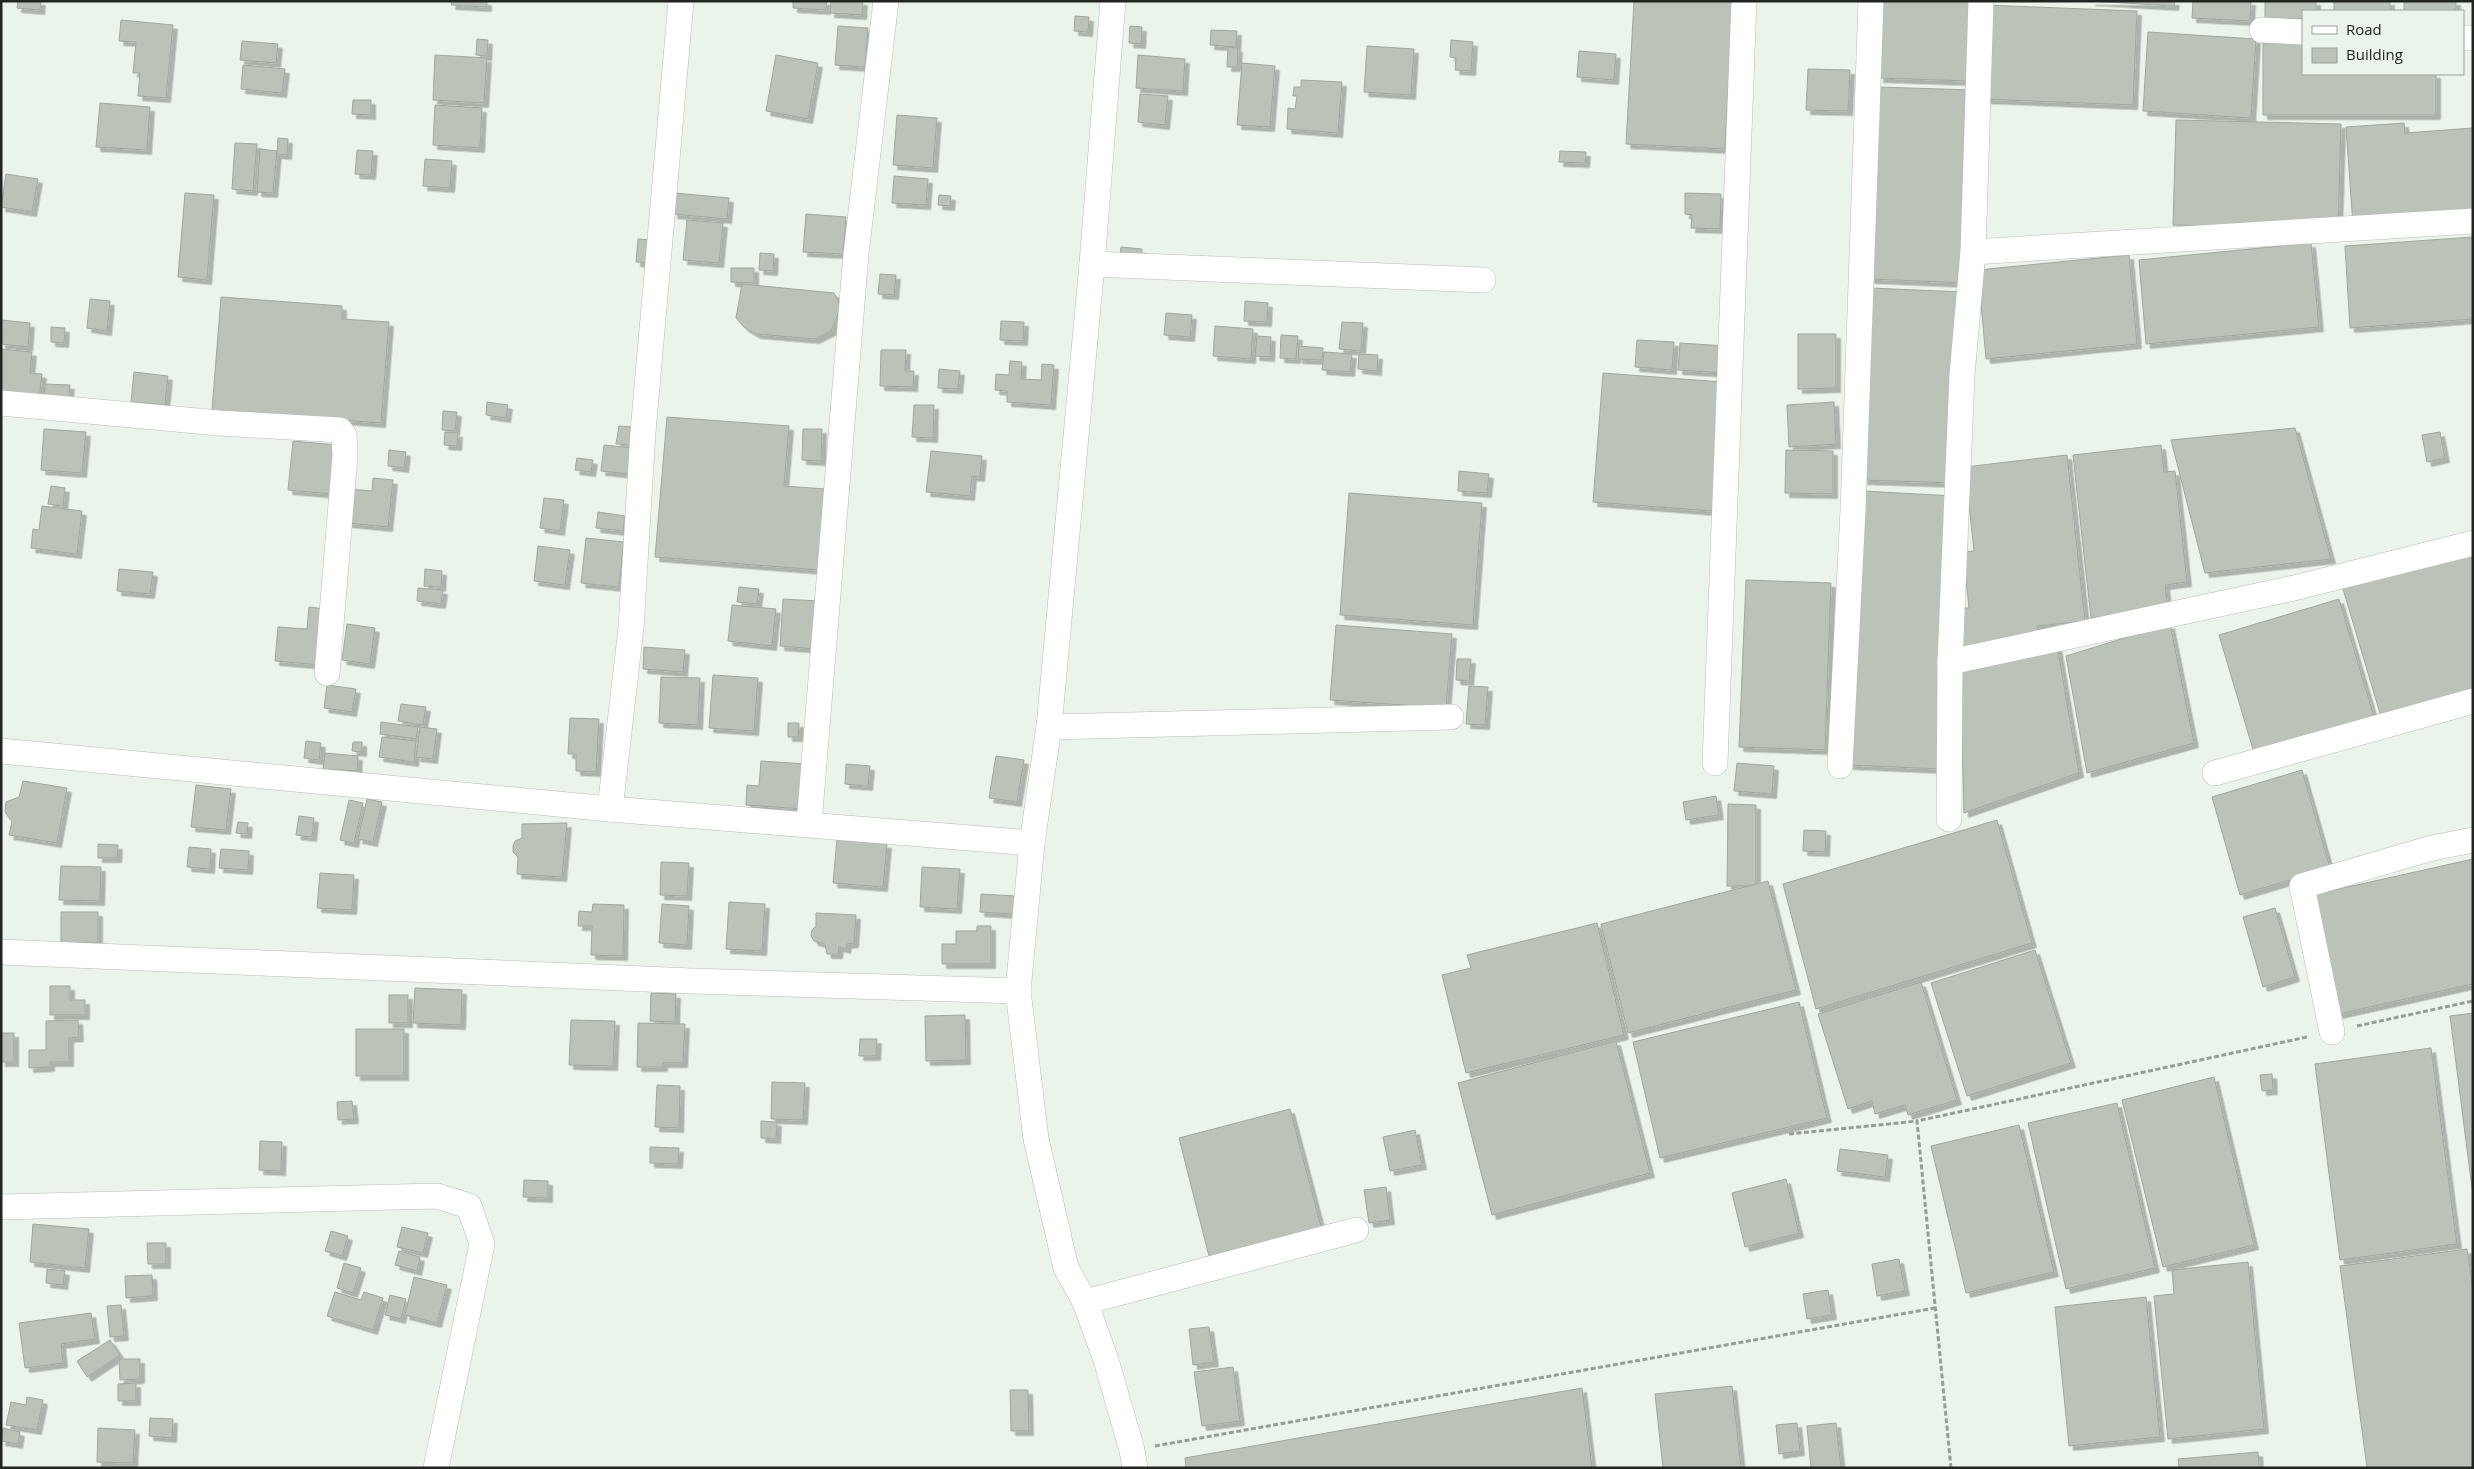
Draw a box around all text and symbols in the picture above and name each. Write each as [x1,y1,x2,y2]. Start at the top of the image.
legend [2302,10,2464,75]
text: Road [2346,19,2382,39]
text: Building [2346,44,2403,64]

